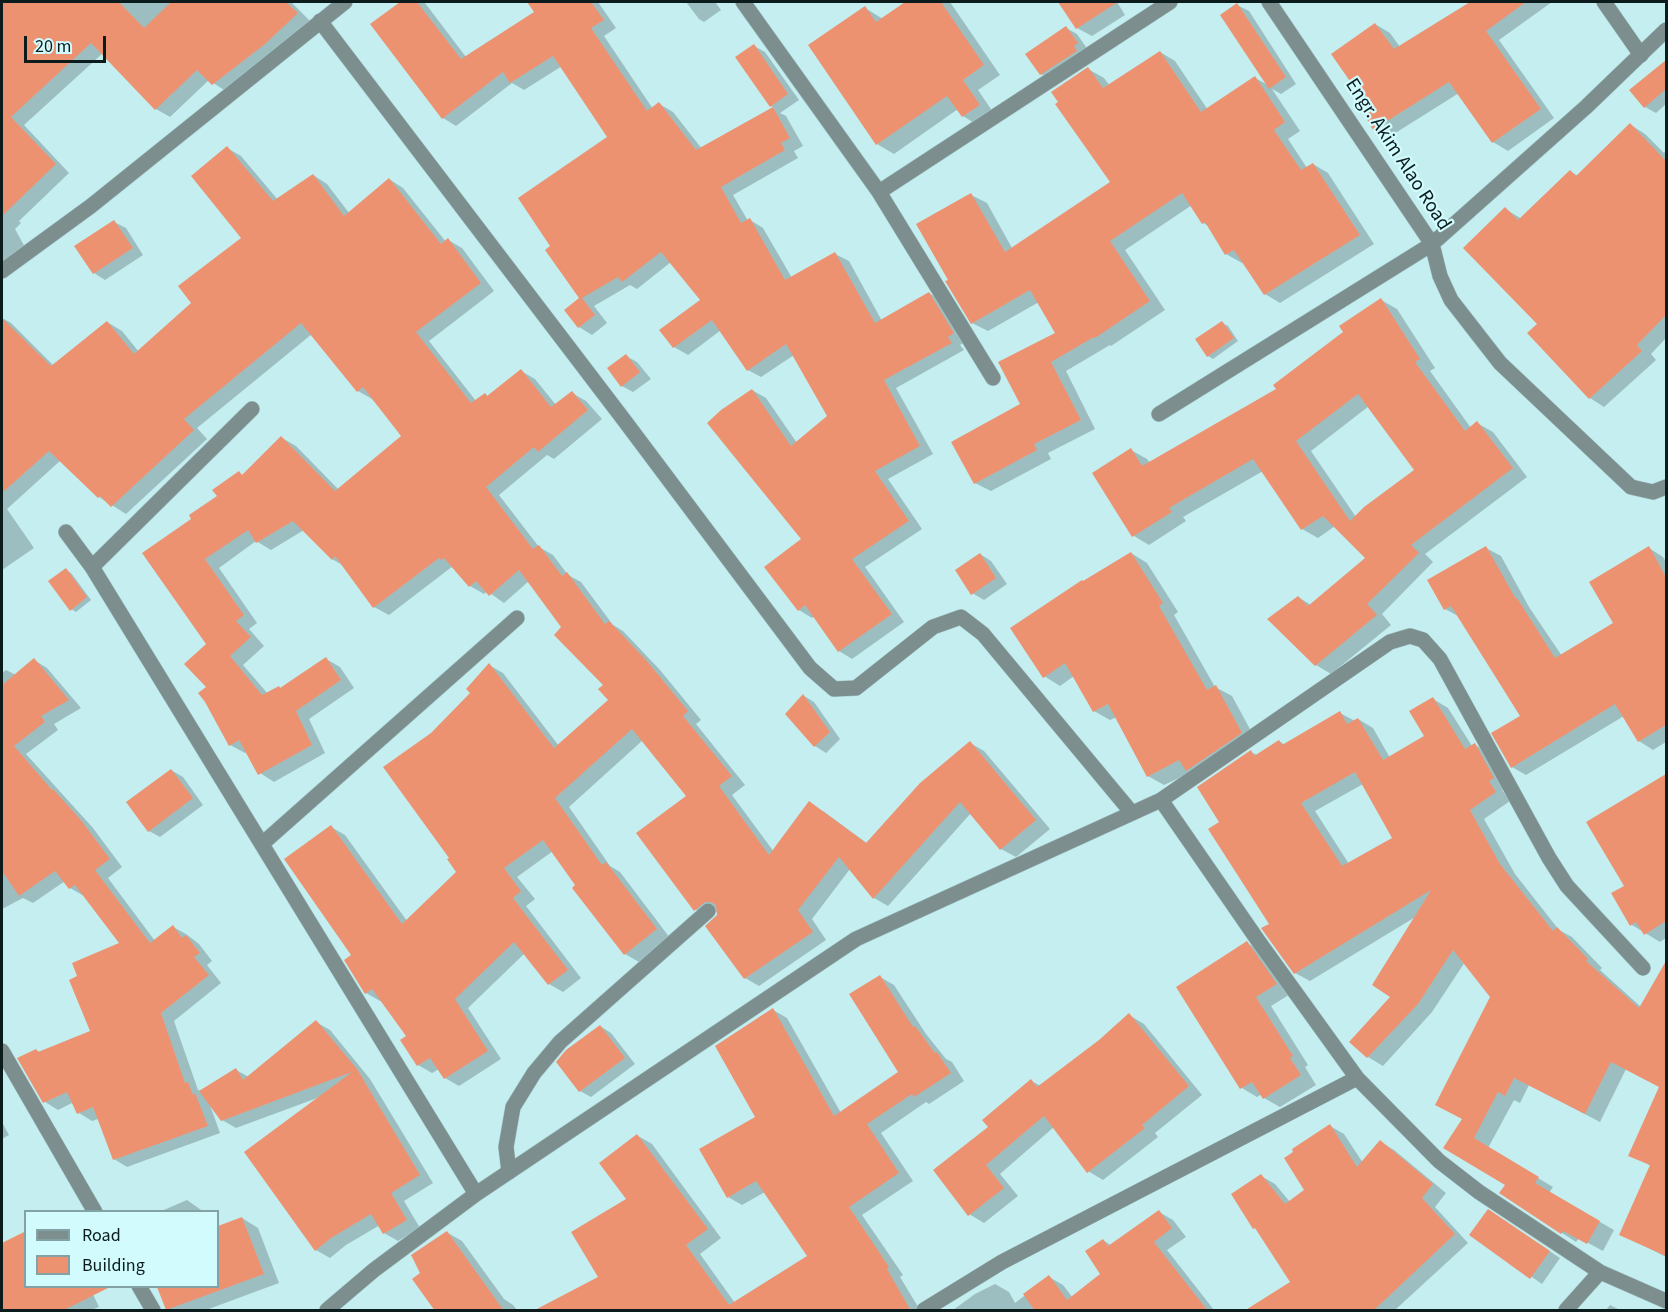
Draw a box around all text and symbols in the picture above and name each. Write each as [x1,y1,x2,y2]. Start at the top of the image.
scale bar [27,24,110,62]
text: 20 m [35,34,71,59]
street label: Engr. Akim Alao Road [1339,74,1455,236]
legend [24,1210,219,1288]
text: Road [82,1223,121,1248]
text: Building [82,1253,145,1278]

